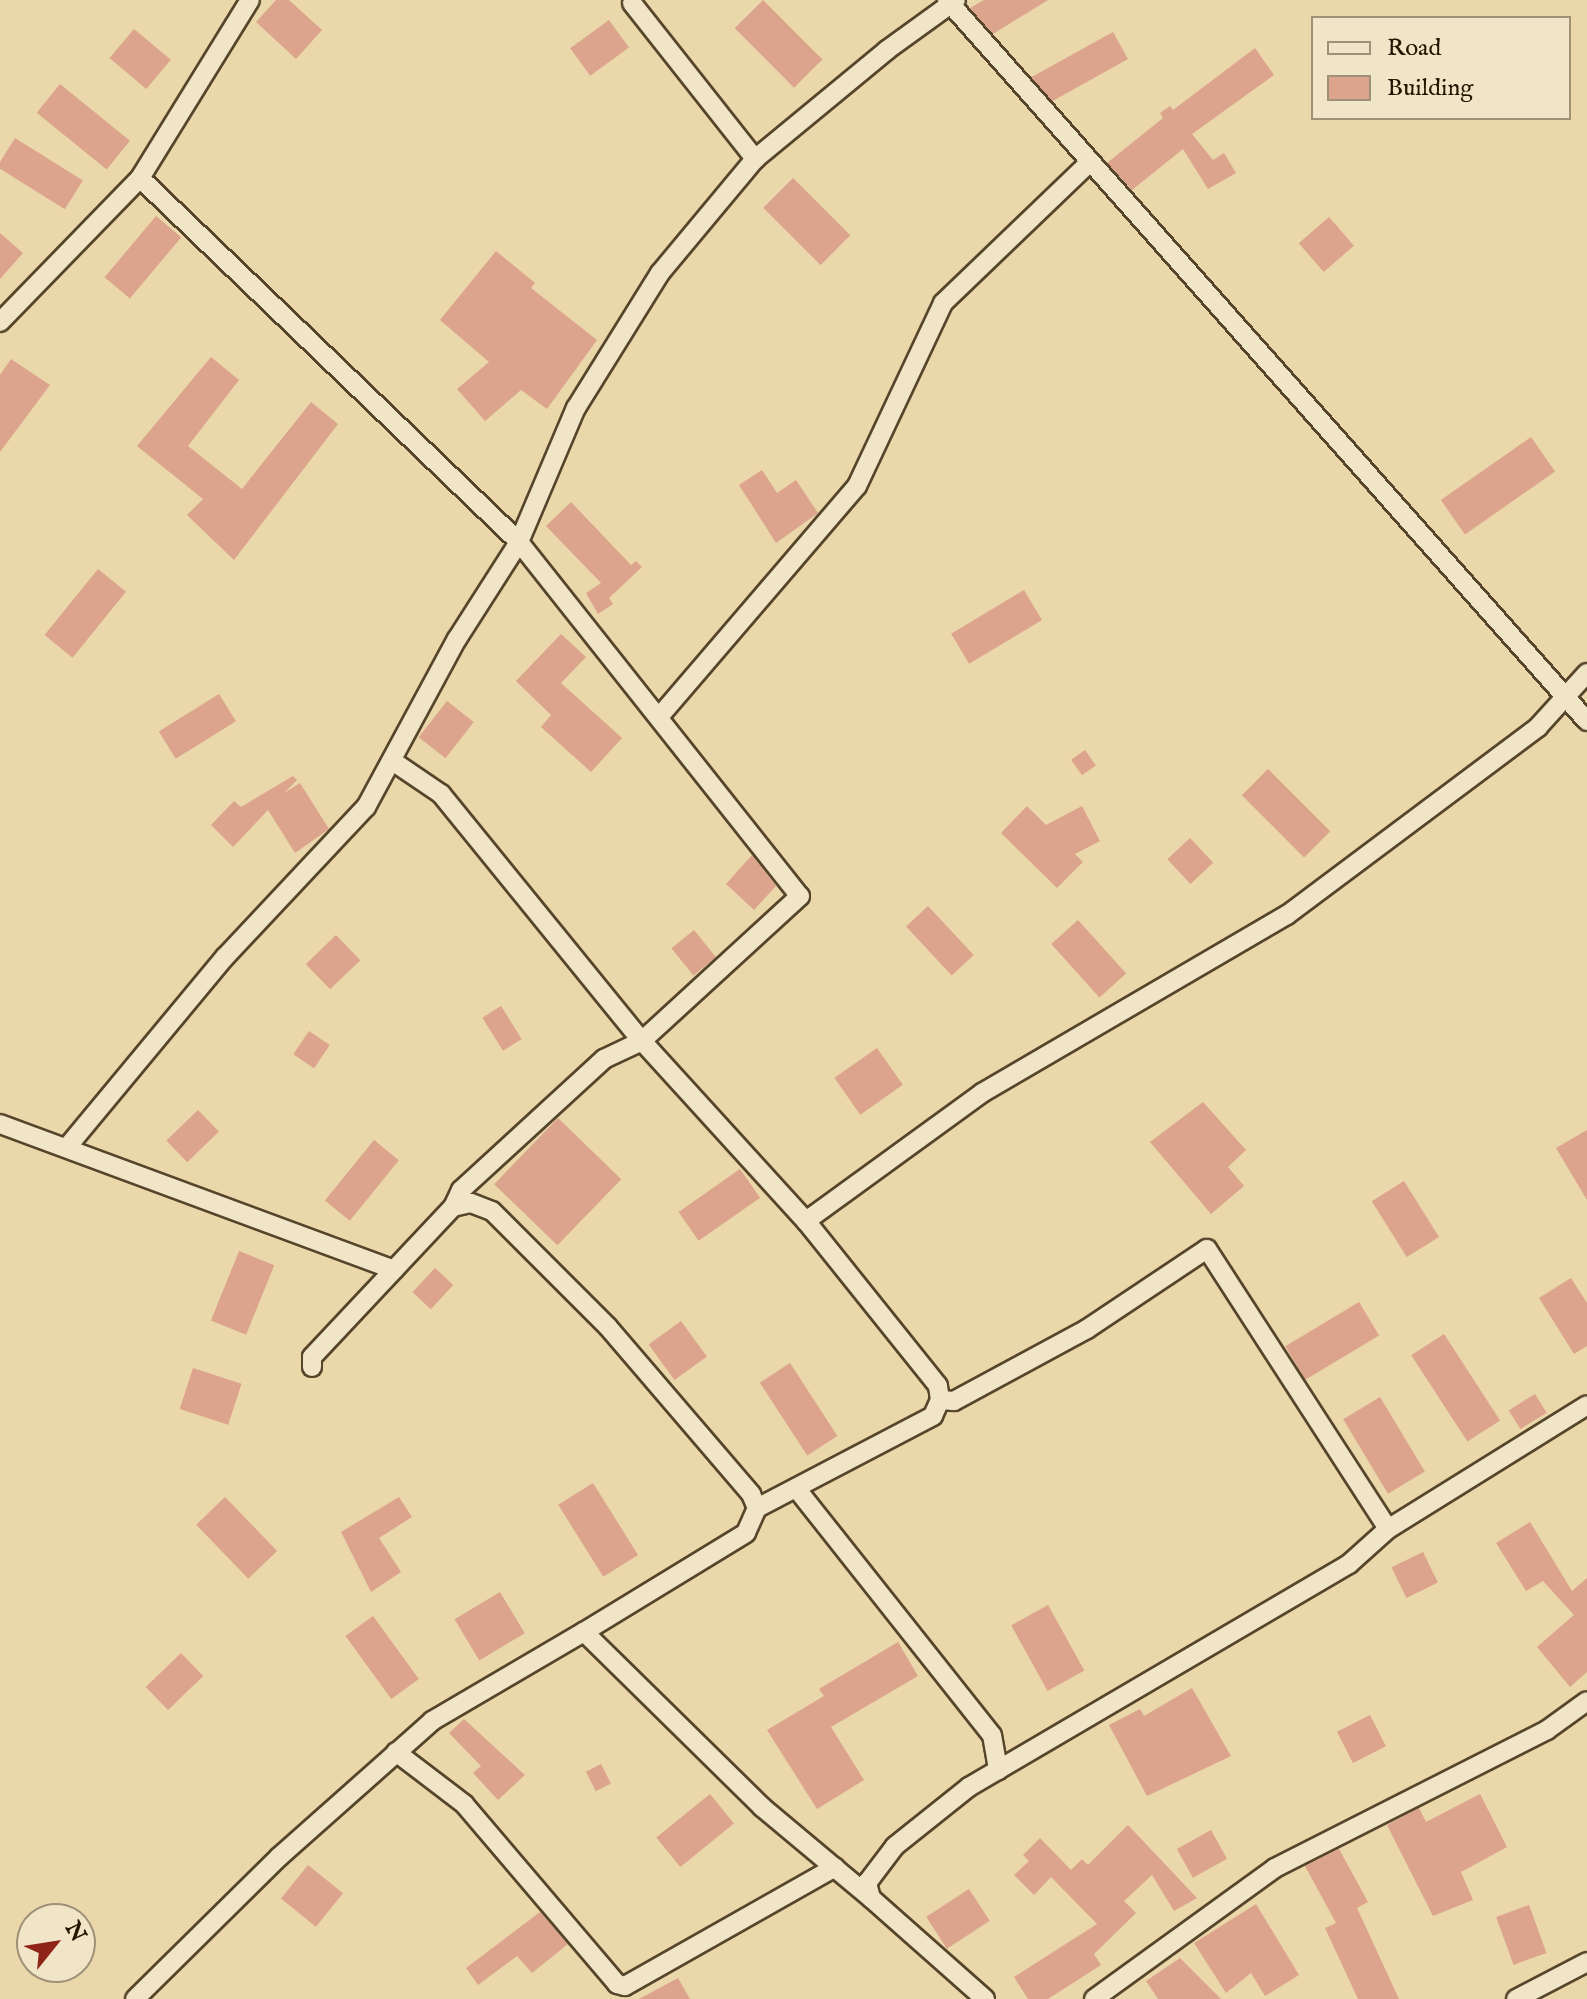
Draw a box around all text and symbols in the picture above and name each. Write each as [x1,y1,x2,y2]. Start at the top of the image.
legend [1311,16,1571,120]
text: Road [1387,33,1441,64]
text: Building [1387,73,1473,104]
north arrow [16,1903,96,1983]
text: N [58,1917,92,1947]

